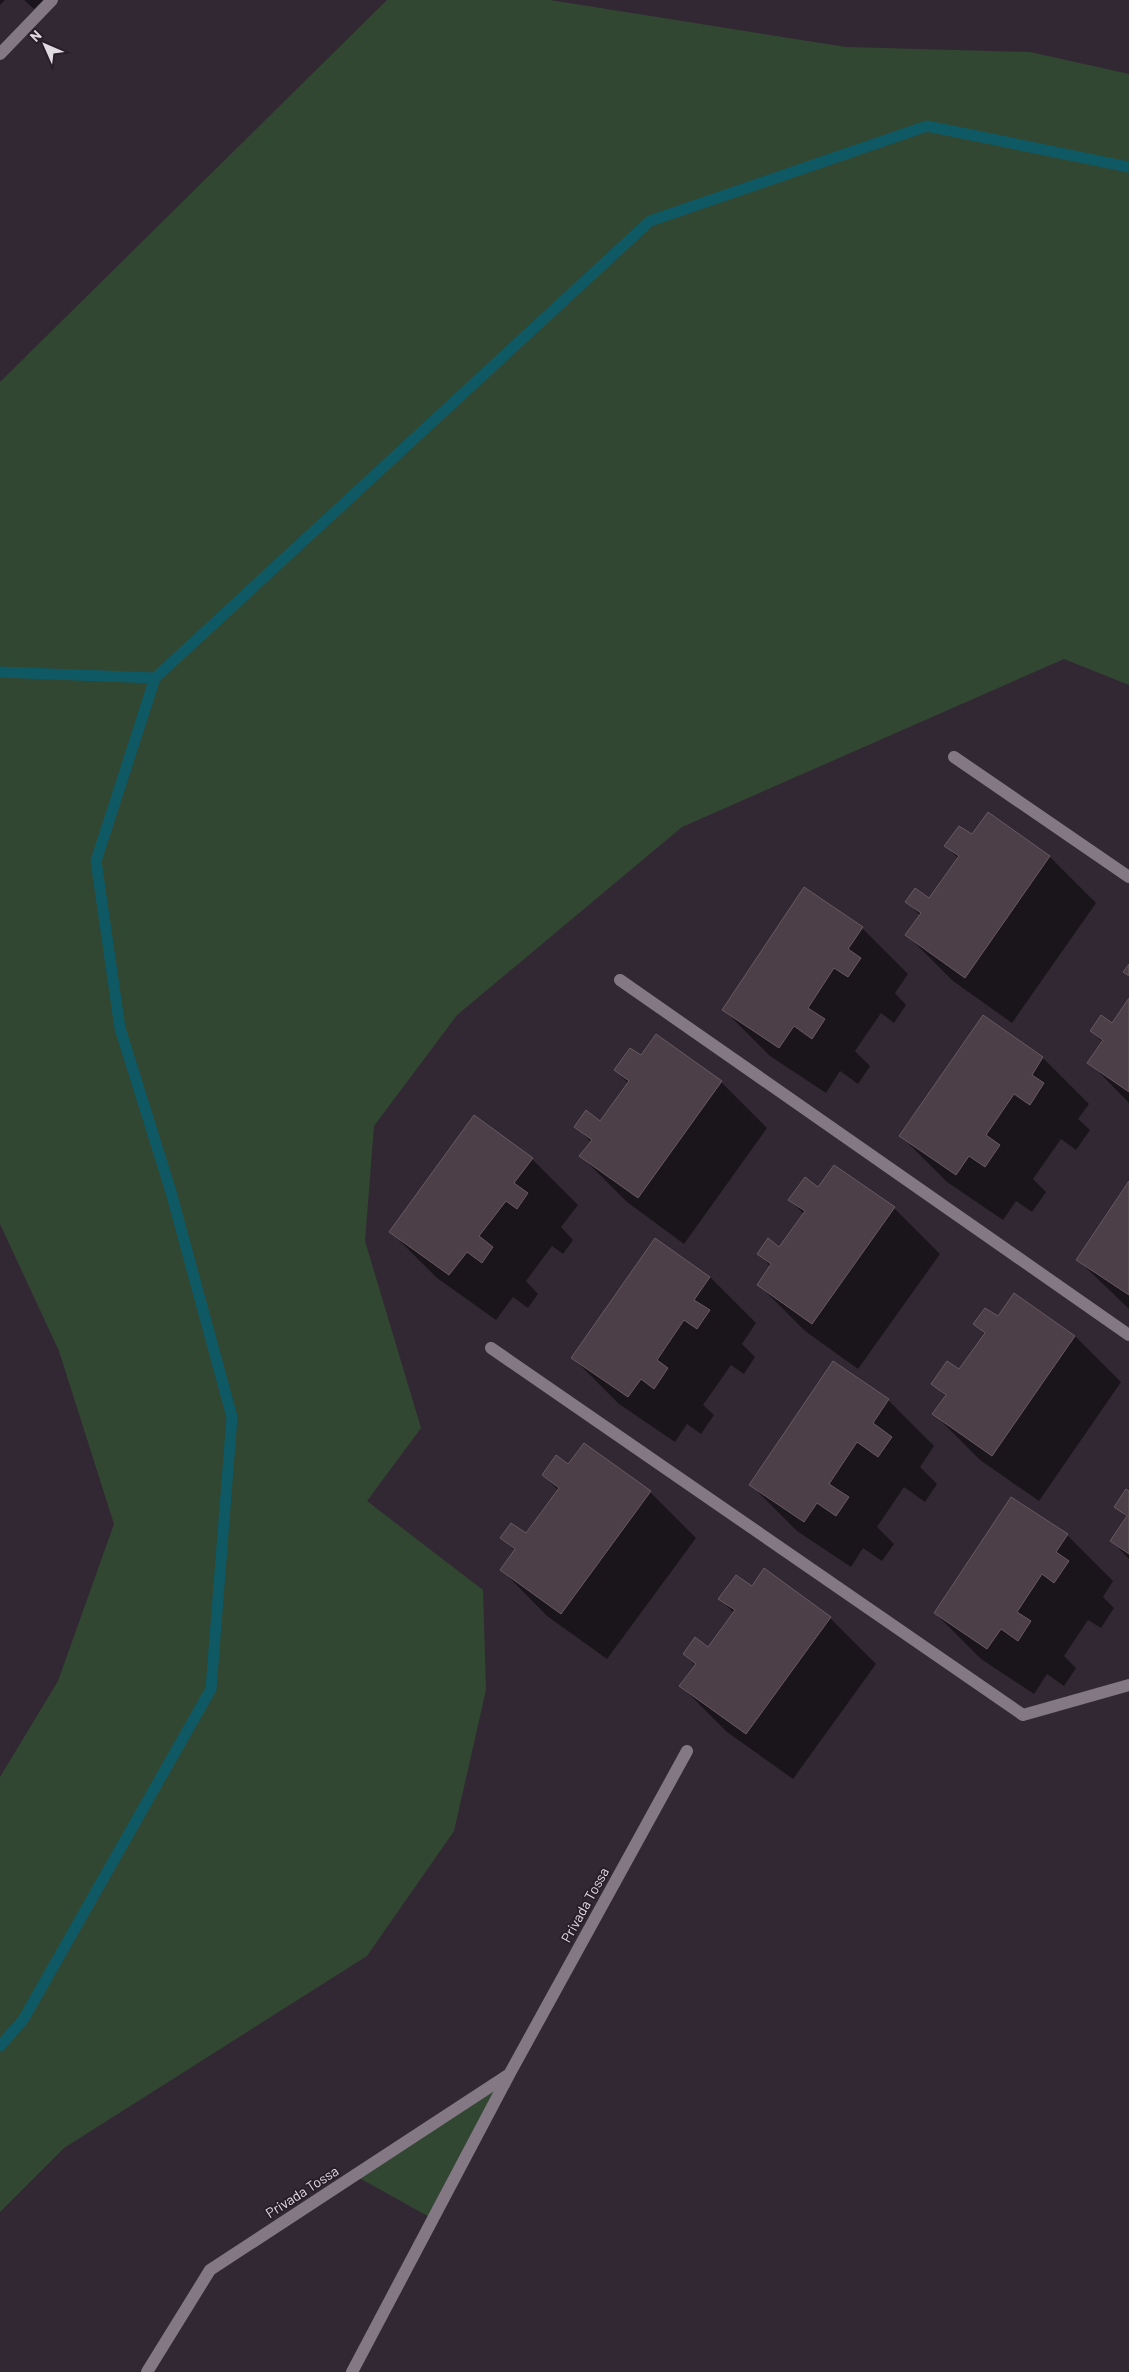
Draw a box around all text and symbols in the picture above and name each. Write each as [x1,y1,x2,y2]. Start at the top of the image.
north arrow [20,20,70,70]
text: N [26,26,45,45]
street label: Privada Tossa [557,1864,612,1945]
street label: Privada Tossa [262,2162,341,2221]

